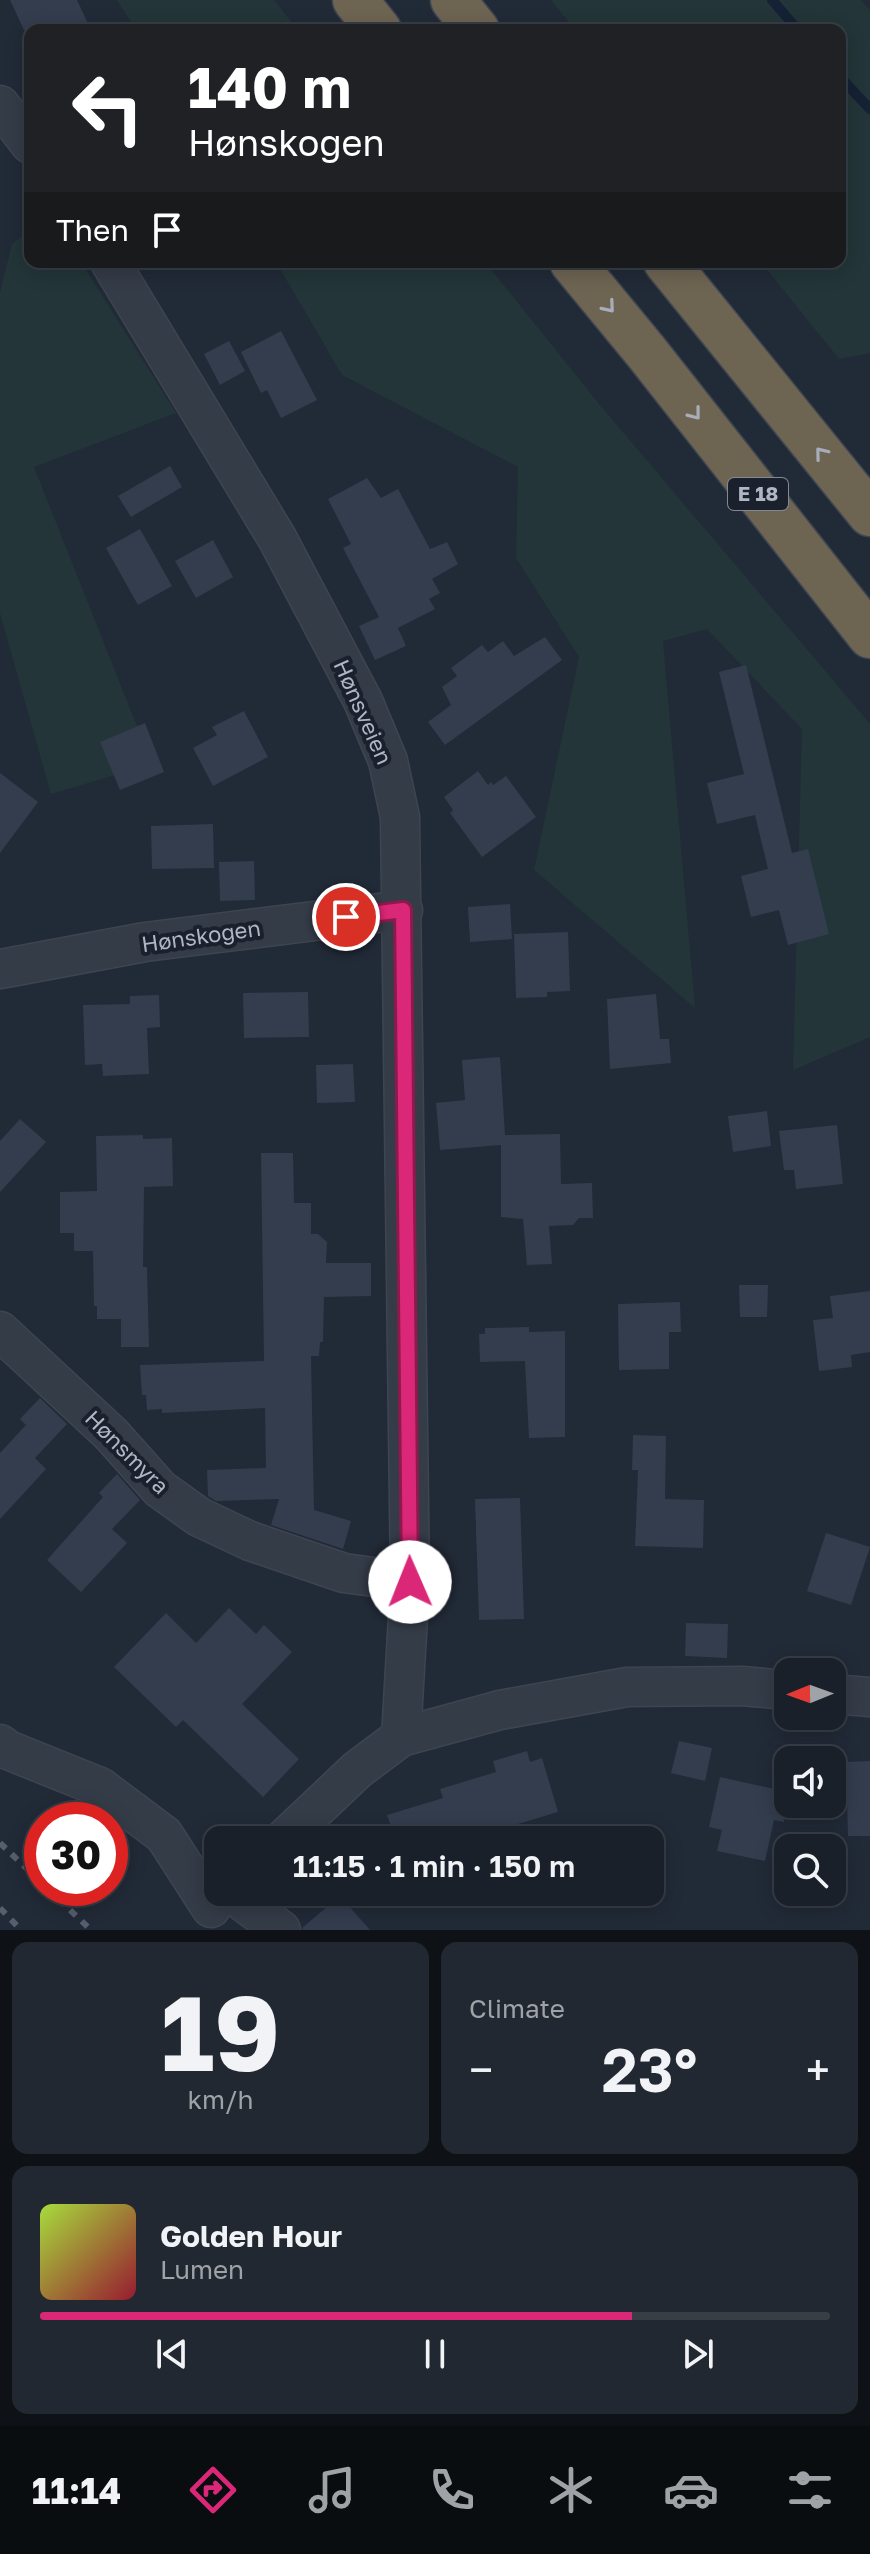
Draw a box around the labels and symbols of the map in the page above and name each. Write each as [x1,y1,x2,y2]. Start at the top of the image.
one-way arrow [599,298,614,313]
one-way arrow [685,405,700,419]
one-way arrow [816,448,831,462]
road number: E 18 [728,478,788,510]
street label: Hønsveien [328,655,399,768]
pin [312,883,380,951]
street label: Hønskogen [140,914,262,957]
street label: Hønsmyra [80,1404,175,1499]
position arrow [368,1540,452,1624]
north arrow [774,1658,846,1730]
speed limit sign: 30 [24,1802,128,1906]

